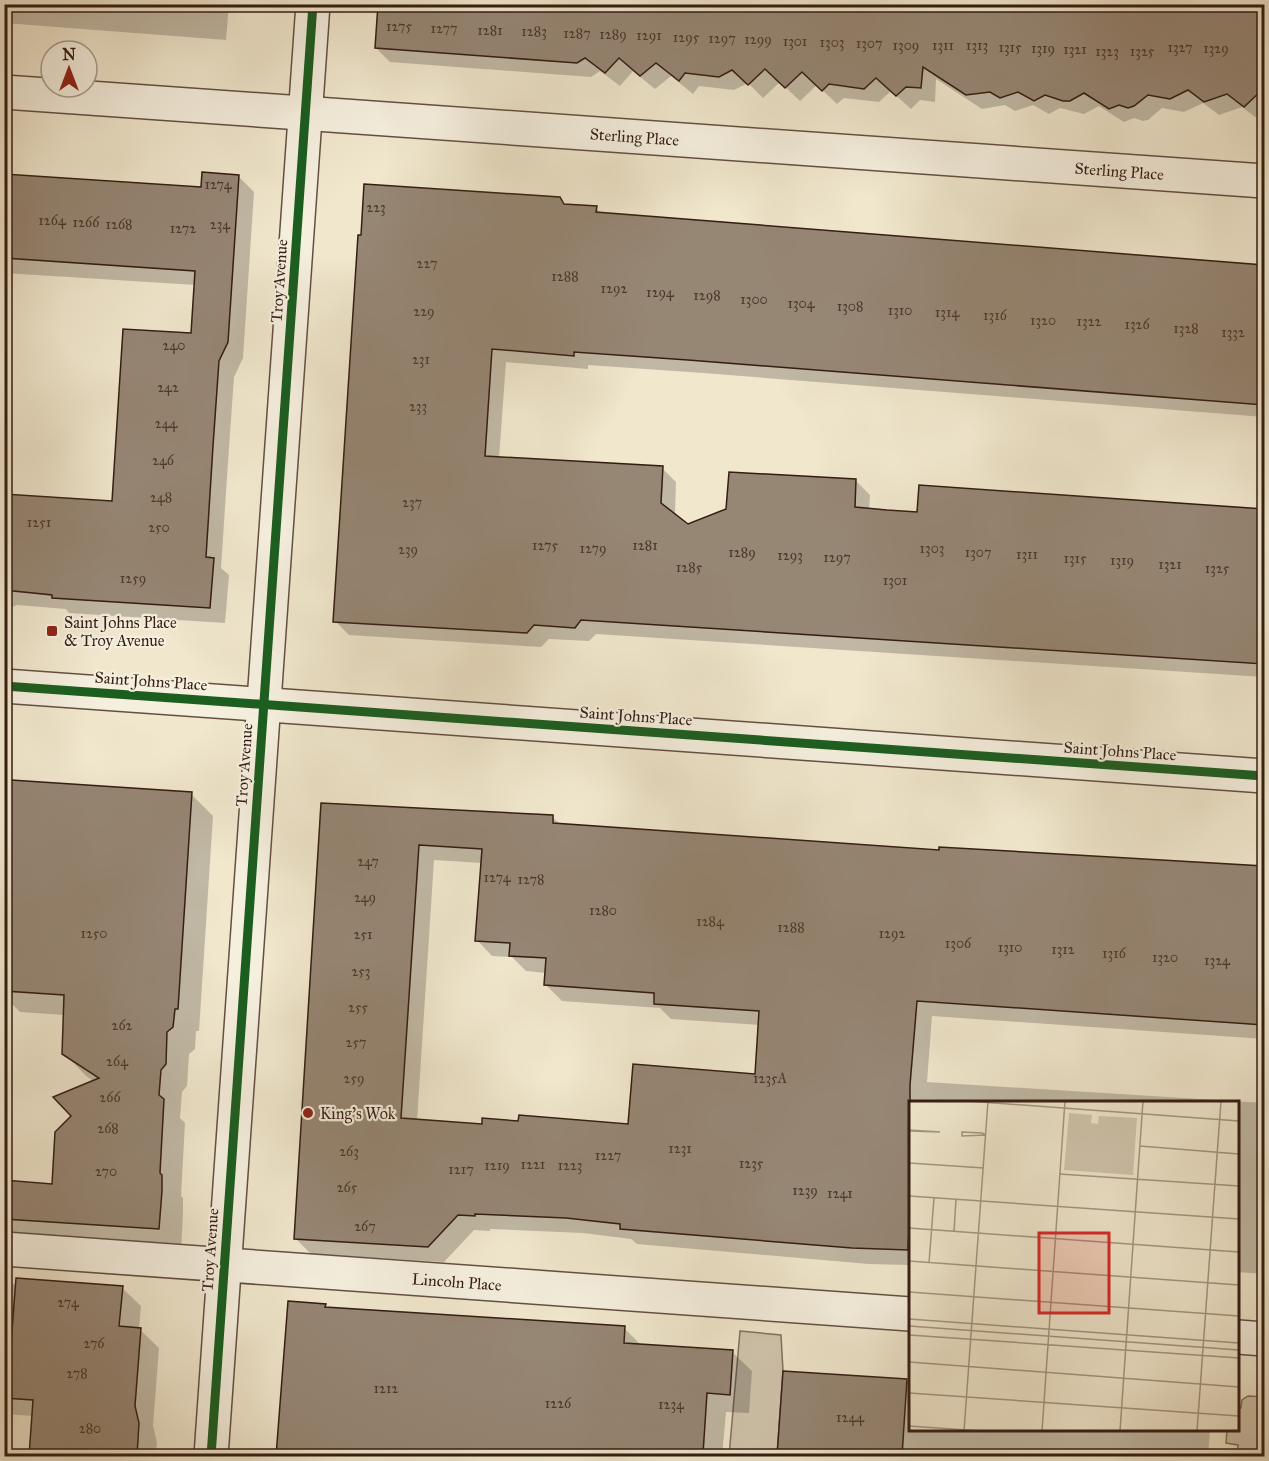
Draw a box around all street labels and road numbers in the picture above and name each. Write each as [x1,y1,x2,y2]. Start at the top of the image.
street label: Sterling Place [589,124,680,149]
street label: Sterling Place [1074,158,1165,183]
street label: Troy Avenue [267,238,291,323]
street label: Saint Johns Place [94,668,208,695]
street label: Saint Johns Place [579,703,693,730]
street label: Troy Avenue [232,722,256,807]
street label: Saint Johns Place [1063,738,1177,765]
street label: Troy Avenue [198,1207,222,1292]
street label: Lincoln Place [411,1269,503,1294]

